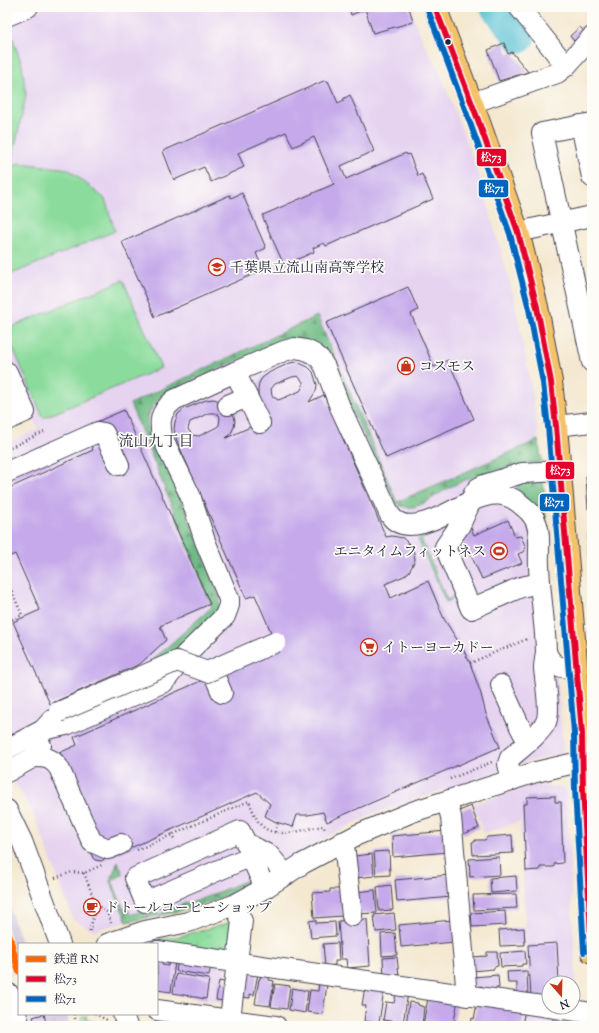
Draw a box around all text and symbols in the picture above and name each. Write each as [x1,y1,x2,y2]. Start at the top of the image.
unlabelled marker [443,37,453,47]
line badge: 松73 [476,148,507,167]
text: 松73 [481,150,502,166]
line badge: 松71 [478,179,509,198]
text: 松71 [484,181,504,197]
school or university icon: 千葉県立流山南高等学校 [207,257,227,277]
place label: 千葉県立流山南高等学校 [230,259,384,279]
shop icon: コスモス [396,356,416,376]
place label: コスモス [419,358,475,378]
district label: 流山九丁目 [118,432,194,453]
line badge: 松73 [545,461,575,480]
text: 松73 [550,463,571,479]
line badge: 松71 [539,493,570,512]
text: 松71 [544,495,564,511]
sports icon: エニタイムフィットネス [489,541,509,561]
place label: エニタイムフィットネス [334,543,486,563]
supermarket icon: イトーヨーカドー [359,637,379,657]
place label: イトーヨーカドー [382,639,494,659]
cafe icon: ドトールコーヒーショップ [82,897,102,917]
place label: ドトールコーヒーショップ [105,899,272,919]
legend [18,943,158,1015]
text: 鉄道 RN [53,951,99,969]
text: 松73 [54,971,77,989]
north arrow [541,975,581,1015]
text: 松71 [54,991,76,1009]
text: N [557,994,572,1013]

